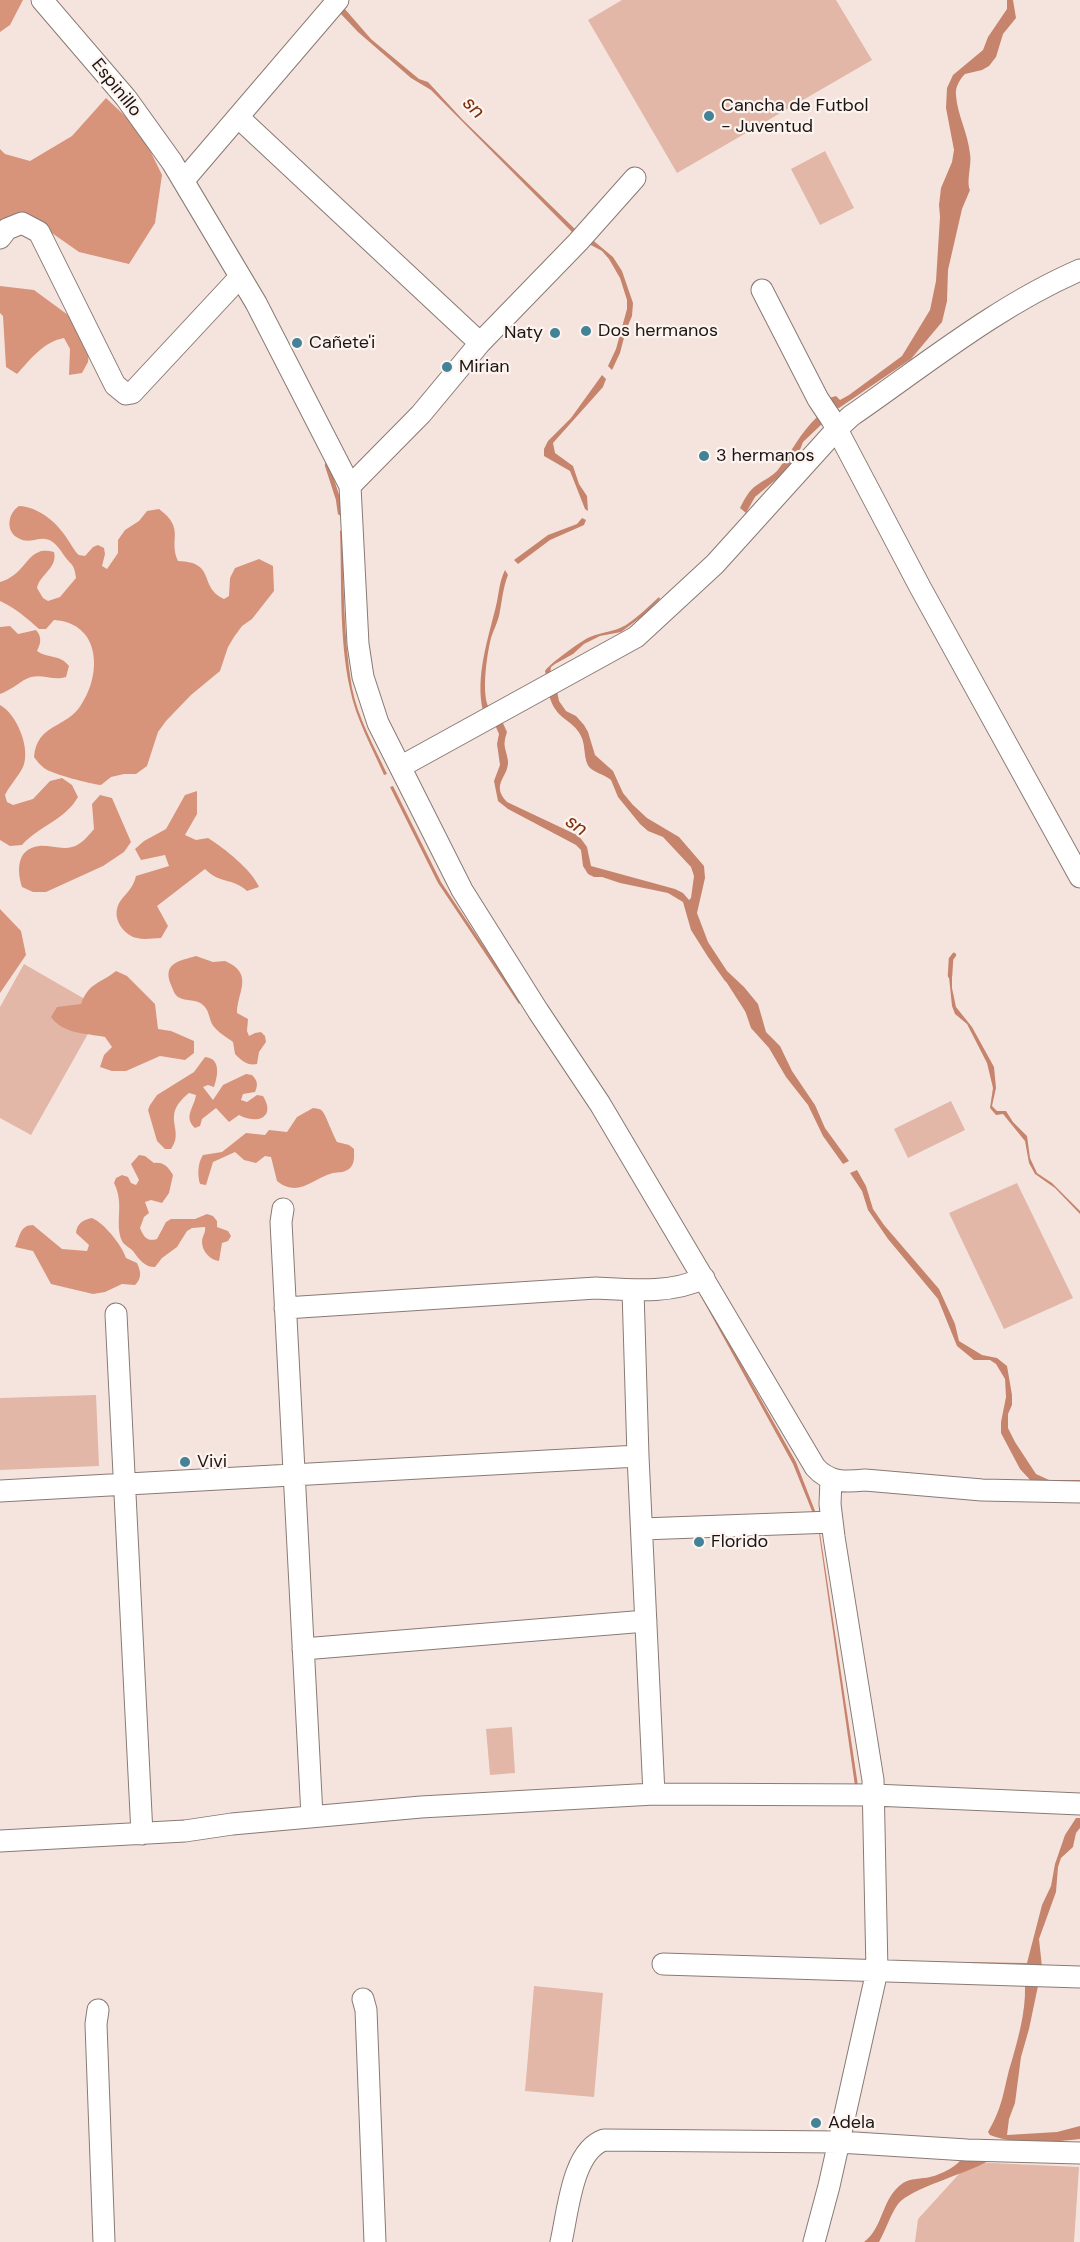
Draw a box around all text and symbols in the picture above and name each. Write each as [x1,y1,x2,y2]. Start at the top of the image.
street label: Espinillo [86,55,146,121]
water label: sn [457,92,489,124]
place label: Cancha de Futbol - Juventud [721,95,869,138]
marker: Cancha de Futbol - Juventud [702,109,716,123]
place label: Dos hermanos [598,320,718,342]
place label: Naty [504,322,543,344]
marker: Dos hermanos [579,324,593,338]
marker: Naty [548,326,562,340]
place label: Cañete'i [309,332,375,354]
marker: Cañete'i [290,336,304,350]
place label: Mirian [459,356,510,378]
marker: Mirian [440,360,454,374]
place label: 3 hermanos [716,445,815,467]
marker: 3 hermanos [697,449,711,463]
water label: sn [560,810,592,842]
place label: Vivi [197,1451,227,1473]
marker: Vivi [178,1455,192,1469]
place label: Florido [711,1531,768,1553]
marker: Florido [692,1535,706,1549]
place label: Adela [828,2112,875,2134]
marker: Adela [809,2116,823,2130]

